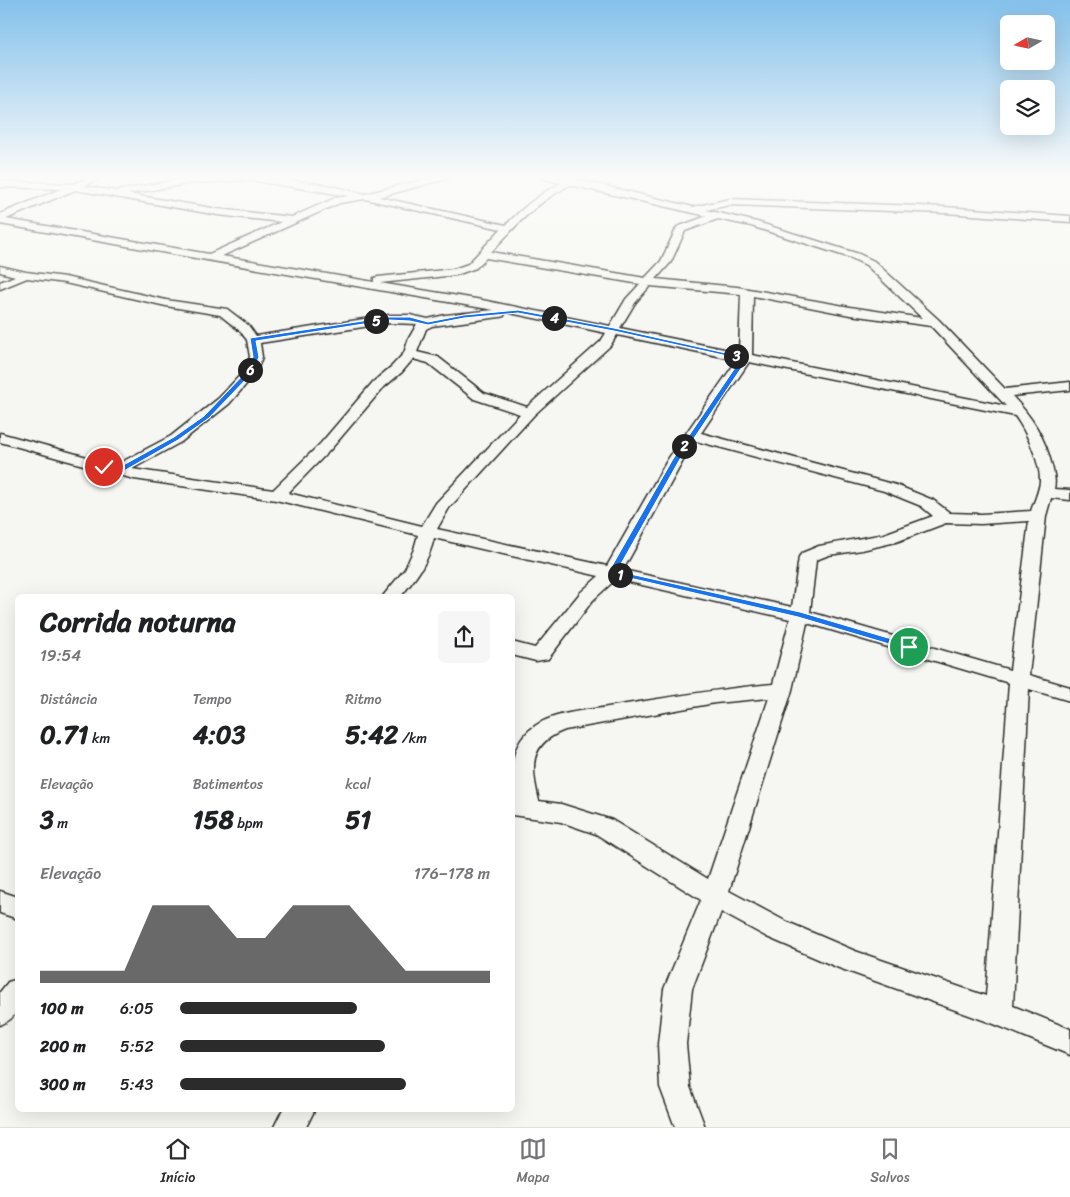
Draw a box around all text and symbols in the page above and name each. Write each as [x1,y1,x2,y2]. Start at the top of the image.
north arrow [1000,15,1055,70]
map controls [1000,15,1055,135]
button: layers [1000,80,1055,135]
pin: 4 [542,306,566,330]
text: 4 [550,306,559,331]
pin: 5 [364,308,388,334]
text: 5 [372,309,381,334]
pin: 3 [724,344,748,368]
text: 3 [733,344,740,369]
pin: 6 [238,358,262,382]
text: 6 [247,358,254,383]
pin: 2 [672,434,696,458]
text: 2 [680,434,689,459]
pin [83,446,125,488]
icon: check [90,453,118,481]
pin: 1 [608,562,632,588]
text: 1 [617,563,624,588]
text: Corrida noturna [40,597,236,646]
button: share [438,611,490,663]
pin [888,626,930,668]
icon: arrive [895,633,923,661]
text: 19:54 [40,641,81,670]
text: Distância [40,687,97,712]
text: Tempo [193,687,232,712]
text: Ritmo [345,687,382,712]
text: 0.71 [40,712,88,757]
text: 4:03 [193,712,245,757]
text: 5:42 [345,712,398,757]
text: km [88,726,110,751]
text: /km [398,726,427,751]
text: Elevação [40,772,93,797]
text: Batimentos [193,772,263,797]
text: kcal [345,772,371,797]
text: 3 [40,797,54,842]
text: 158 [193,797,234,842]
text: 51 [345,797,371,842]
text: m [54,811,68,836]
text: bpm [234,811,263,836]
text: Elevação [40,859,101,888]
text: 176–178 m [414,859,490,888]
text: 100 m [40,994,84,1023]
text: 6:05 [120,994,154,1023]
text: 200 m [40,1032,86,1061]
text: 5:52 [120,1032,154,1061]
text: 300 m [40,1070,85,1099]
text: 5:43 [120,1070,153,1099]
tab: Início [161,1135,195,1190]
tab: Mapa [516,1135,549,1190]
tab: Salvos [870,1135,909,1190]

